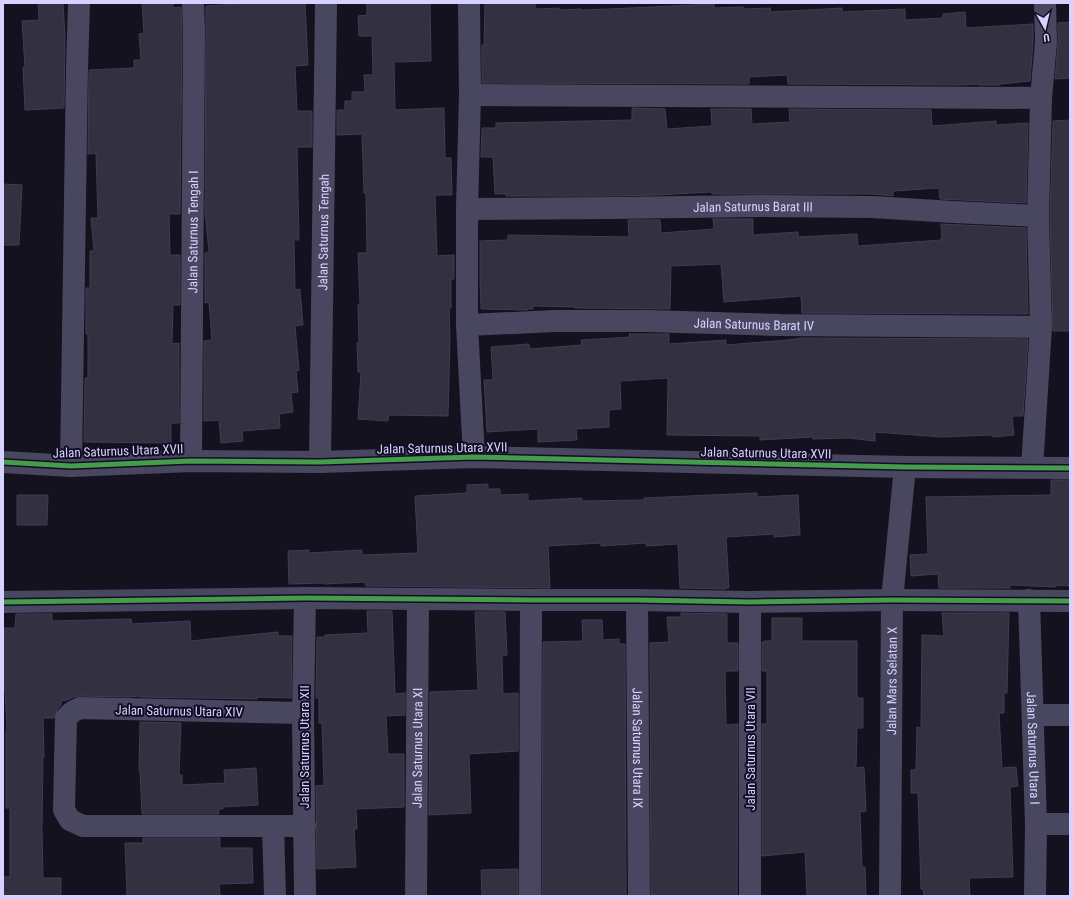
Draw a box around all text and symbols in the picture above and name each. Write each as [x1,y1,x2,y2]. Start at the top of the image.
north arrow [1025,8,1065,48]
text: U [1042,31,1050,44]
street label: Jalan Saturnus Tengah I [185,170,201,294]
street label: Jalan Saturnus Tengah [315,174,331,291]
street label: Jalan Saturnus Barat III [693,198,813,214]
street label: Jalan Saturnus Barat IV [693,315,815,333]
street label: Jalan Saturnus Utara XVII [376,439,508,457]
street label: Jalan Saturnus Utara XVII [52,441,184,461]
street label: Jalan Saturnus Utara XVII [700,444,832,462]
street label: Jalan Mars Selatan X [884,627,899,735]
street label: Jalan Saturnus Utara XII [297,685,312,809]
street label: Jalan Saturnus Utara VII [743,687,758,811]
street label: Jalan Saturnus Utara XI [409,688,425,808]
street label: Jalan Saturnus Utara IX [630,688,646,808]
street label: Jalan Saturnus Utara I [1024,691,1043,805]
street label: Jalan Saturnus Utara XIV [115,702,244,720]

